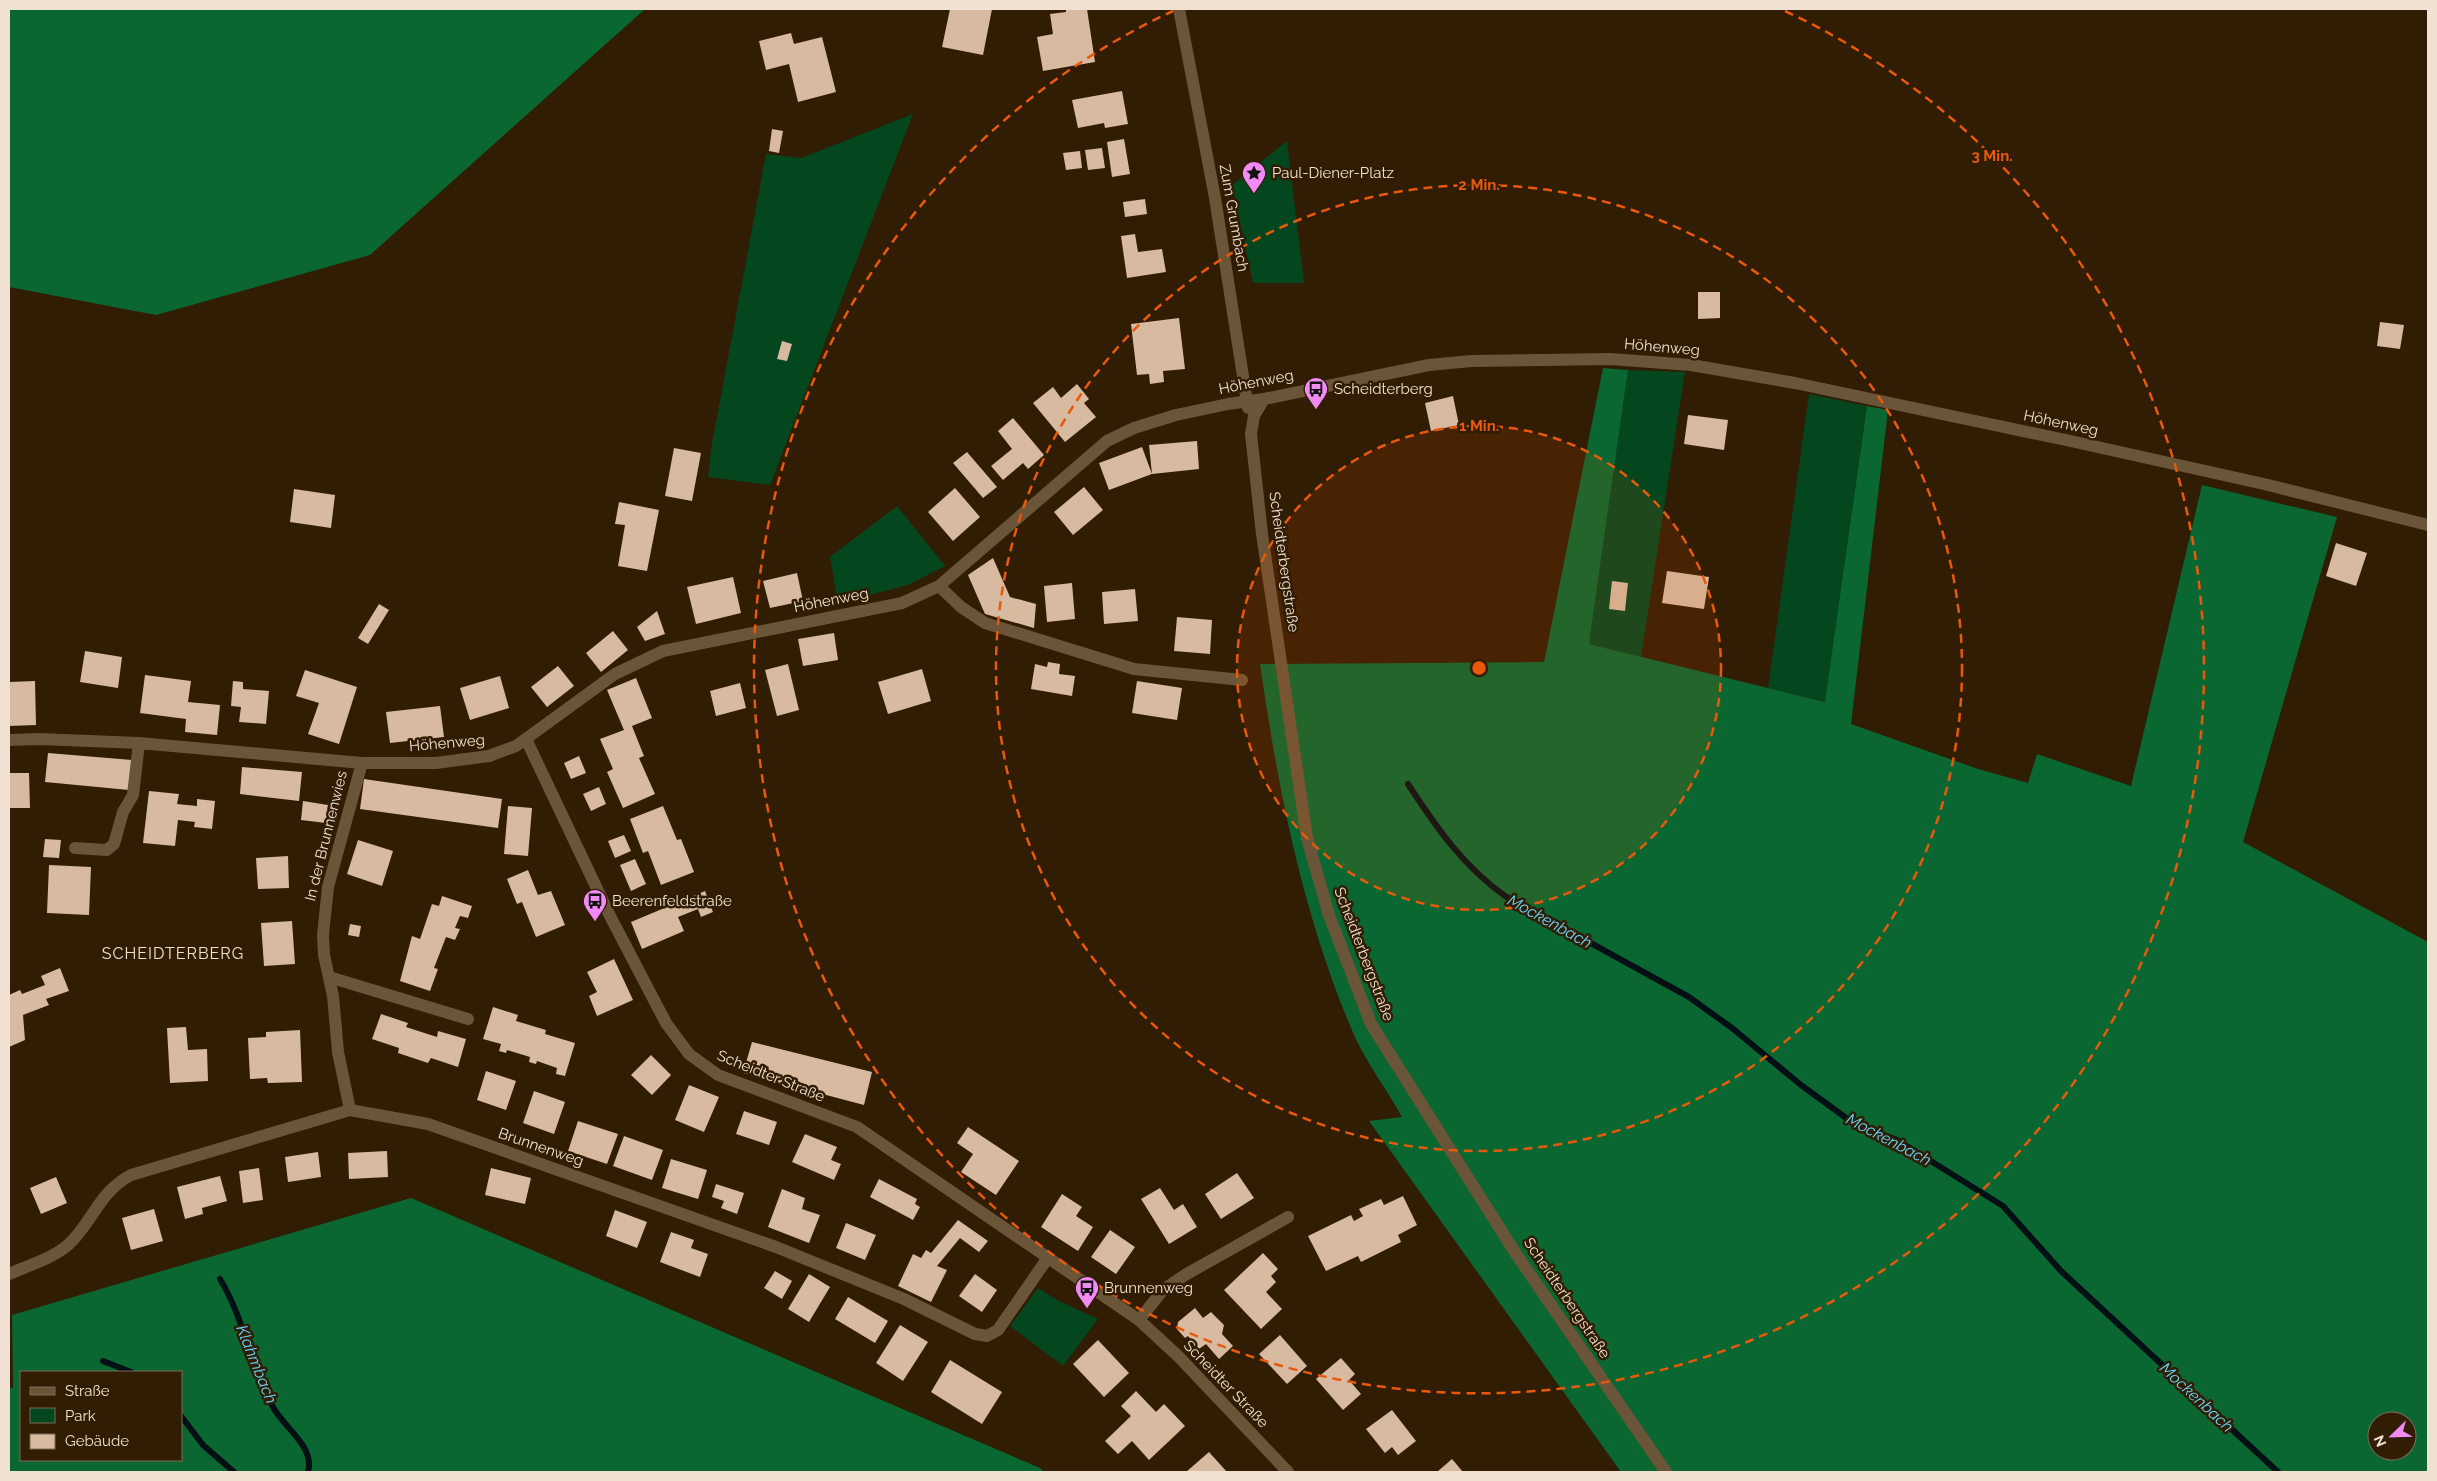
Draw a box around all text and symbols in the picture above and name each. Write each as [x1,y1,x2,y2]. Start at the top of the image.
text: 3 Min. [1971,147,2013,165]
place icon: Paul-Diener-Platz [1241,160,1267,194]
street label: Zum Grumbach [1216,163,1252,273]
place label: Paul-Diener-Platz [1272,164,1394,182]
text: 2 Min. [1458,176,1500,194]
street label: Höhenweg [1623,335,1701,359]
street label: Höhenweg [1217,366,1295,398]
bus stop icon: Scheidterberg [1303,376,1329,410]
place label: Scheidterberg [1334,380,1433,398]
street label: Höhenweg [2022,406,2100,440]
text: 1 Min. [1459,417,1499,435]
street label: Scheidterbergstraße [1265,491,1303,634]
street label: Höhenweg [792,584,870,616]
centre of rings [1470,659,1488,677]
street label: Höhenweg [408,731,486,755]
street label: In der Brunnenwies [301,769,351,903]
street label: Scheidterbergstraße [1330,885,1398,1023]
bus stop icon: Beerenfeldstraße [582,888,608,922]
water label: Mockenbach [1504,891,1595,952]
place label: Beerenfeldstraße [612,892,732,910]
district label: SCHEIDTERBERG [102,944,244,963]
street label: Scheidter Straße [715,1046,828,1106]
water label: Mockenbach [1843,1109,1934,1170]
street label: Brunnenweg [496,1124,586,1170]
street label: Scheidterbergstraße [1520,1234,1614,1362]
bus stop icon: Brunnenweg [1074,1275,1100,1309]
place label: Brunnenweg [1104,1279,1193,1297]
water label: Klahmbach [232,1322,281,1406]
street label: Scheidter Straße [1180,1337,1272,1432]
water label: Mockenbach [2156,1359,2237,1436]
legend [20,1371,182,1461]
text: Straße [65,1382,110,1400]
text: Park [65,1407,96,1425]
north arrow [2367,1411,2417,1461]
text: Gebäude [65,1432,129,1450]
text: N [2371,1433,2389,1449]

